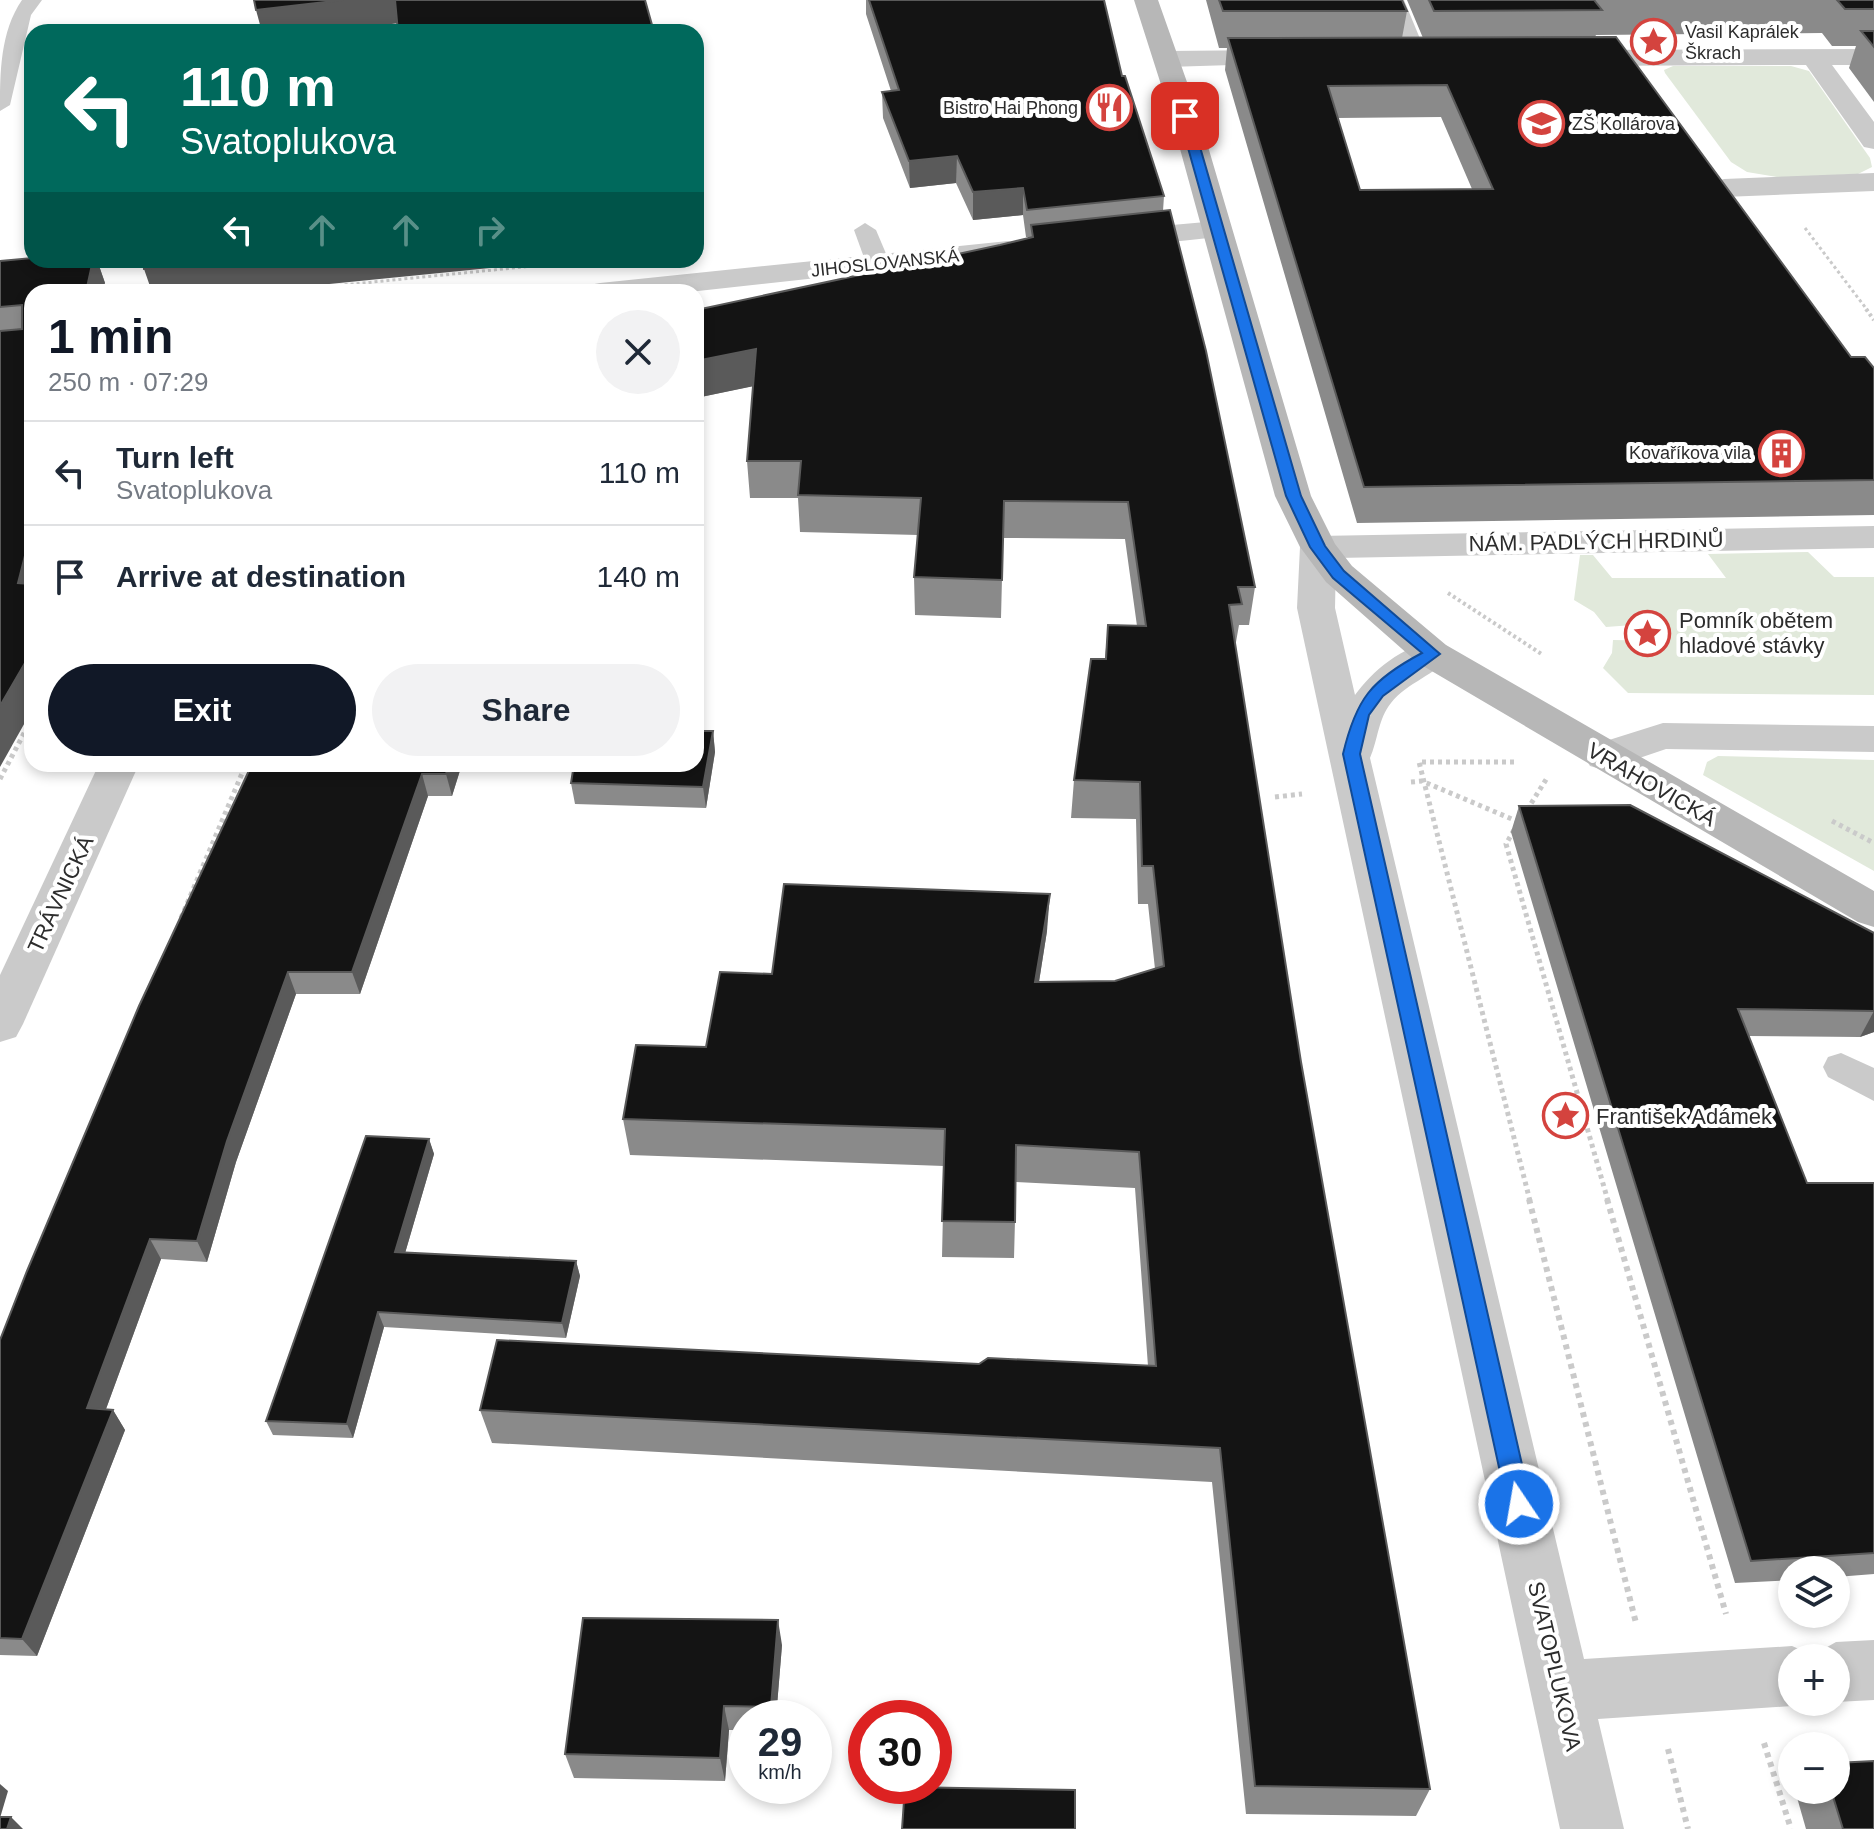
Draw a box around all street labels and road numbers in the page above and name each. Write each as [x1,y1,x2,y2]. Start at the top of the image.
street label: JIHOSLOVANSKÁ [810,245,960,281]
street label: NÁM. PADLÝCH HRDINŮ [1468,527,1724,556]
street label: VRAHOVICKÁ [1583,738,1721,831]
street label: TRÁVNICKÁ [23,832,99,957]
street label: SVATOPLUKOVA [1523,1579,1586,1754]

